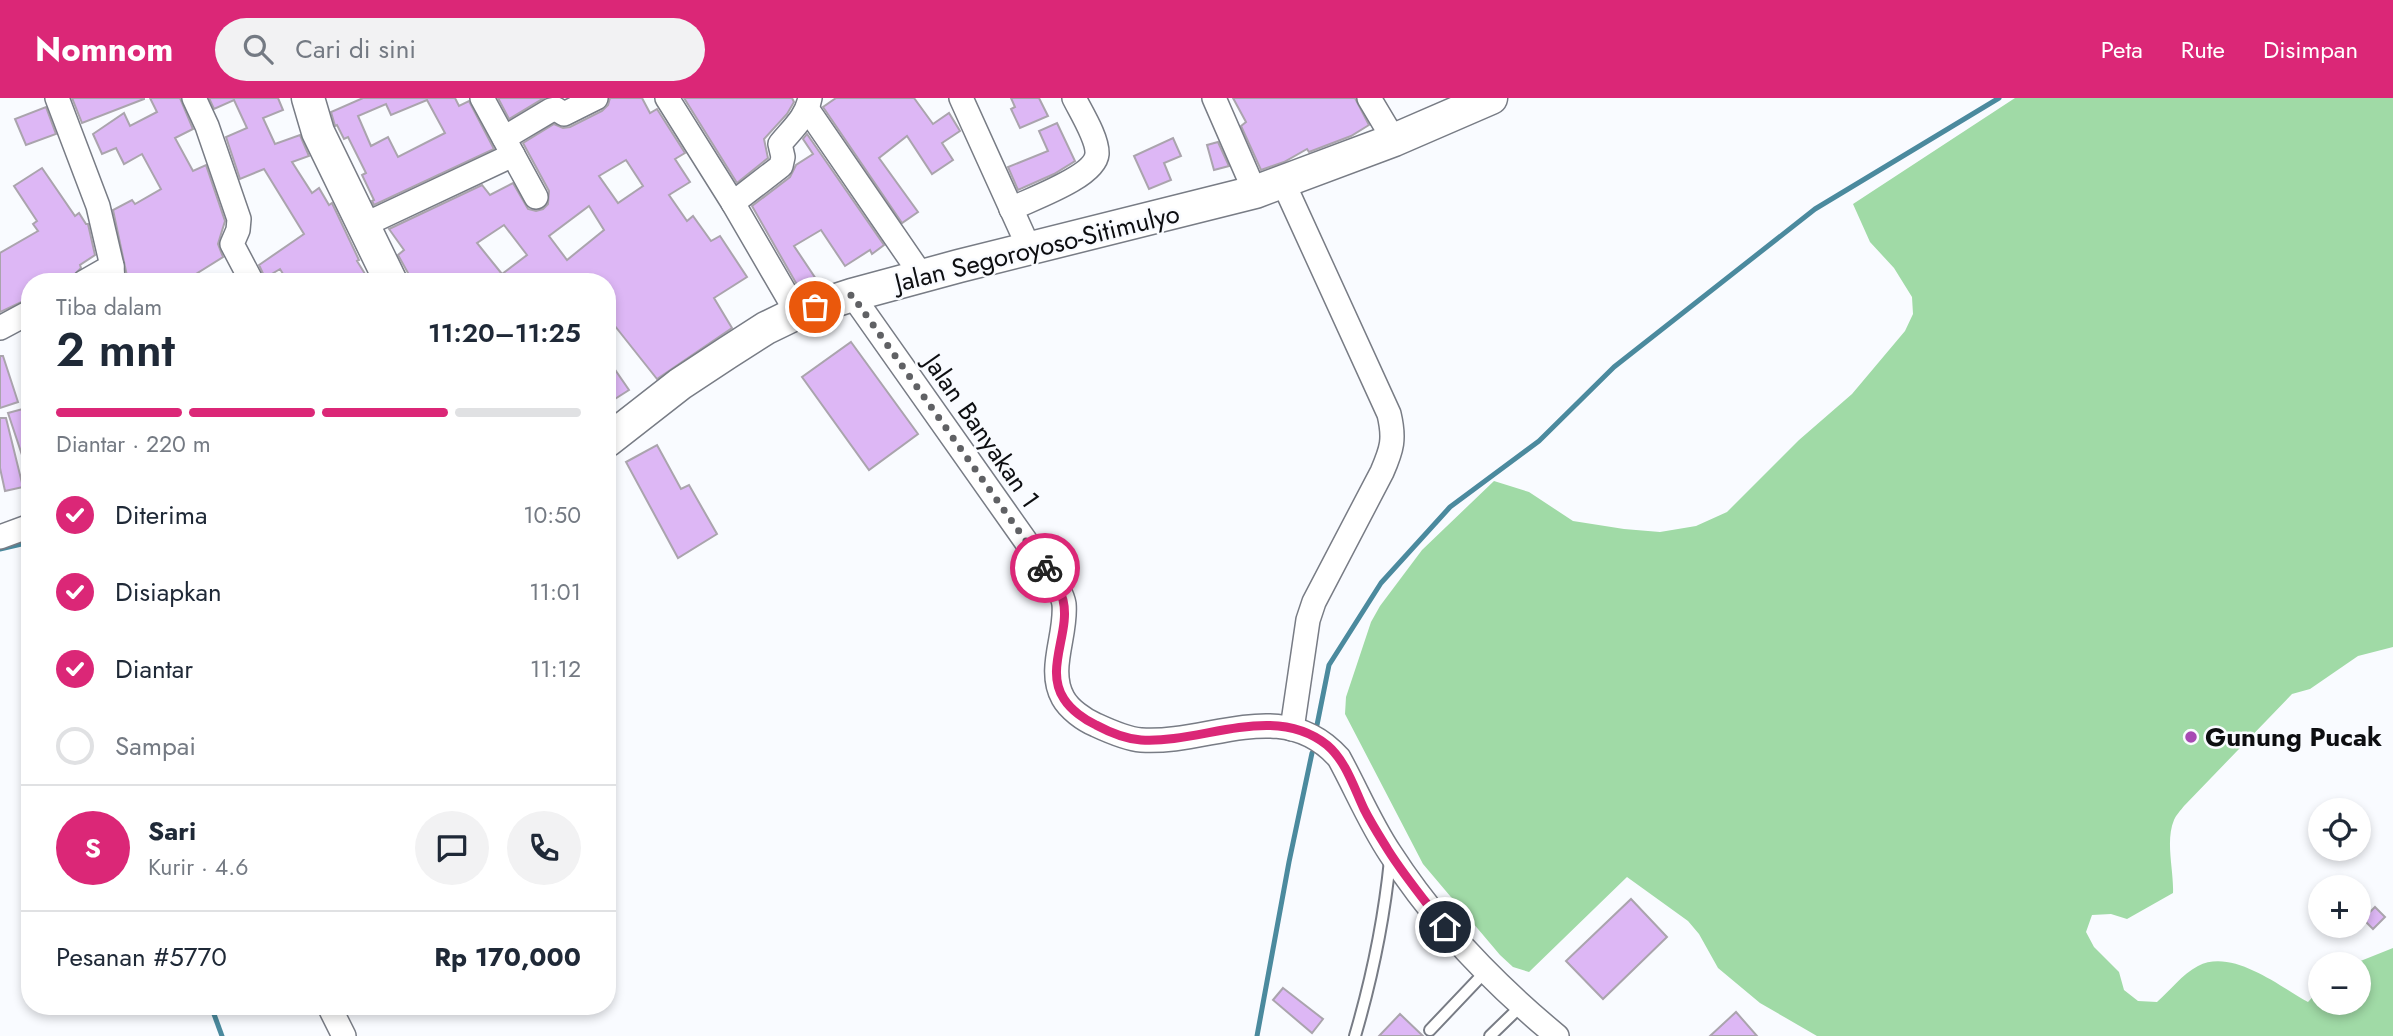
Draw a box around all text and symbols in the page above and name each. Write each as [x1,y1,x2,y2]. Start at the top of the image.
search box [215,18,705,81]
text: Nomnom [35,26,173,73]
icon: search [239,30,277,68]
text: Cari di sini [295,30,416,68]
text: Peta [2101,32,2143,67]
text: Rute [2181,32,2225,67]
text: Disimpan [2263,32,2358,67]
street label: Jalan Segoroyoso-Sitimulyo [888,194,1183,303]
pin [785,277,845,337]
icon: bag [796,288,834,326]
text: Tiba dalam [56,290,162,324]
text: 11:20–11:25 [428,314,581,352]
text: 2 mnt [56,317,175,383]
street label: Jalan Banyakan 1 [913,344,1049,516]
text: Diantar · 220 m [56,427,211,461]
icon: check [56,496,94,534]
text: Diterima [115,496,208,534]
text: 10:50 [523,498,581,532]
courier [1010,533,1080,603]
icon: bike [1026,549,1064,587]
icon: check [56,573,94,611]
text: Disiapkan [115,573,222,611]
text: 11:01 [529,575,581,609]
icon: check [56,650,94,688]
text: Diantar [115,650,193,688]
text: 11:12 [530,652,581,686]
place label: Gunung Pucak [2205,718,2382,756]
text: Sampai [115,727,196,765]
marker: Gunung Pucak [2183,729,2199,745]
map controls [2308,798,2371,1015]
button: locate [2308,798,2371,861]
button: chat [415,811,489,885]
button: phone [507,811,581,885]
text: Sari [148,812,196,850]
text: S [85,829,101,867]
text: Kurir · 4.6 [148,850,248,884]
button: + [2308,875,2371,938]
pin [1415,897,1475,957]
icon: home [1426,908,1464,946]
text: Pesanan #5770 [56,938,227,976]
text: Rp 170,000 [434,938,581,976]
button: − [2308,952,2371,1015]

